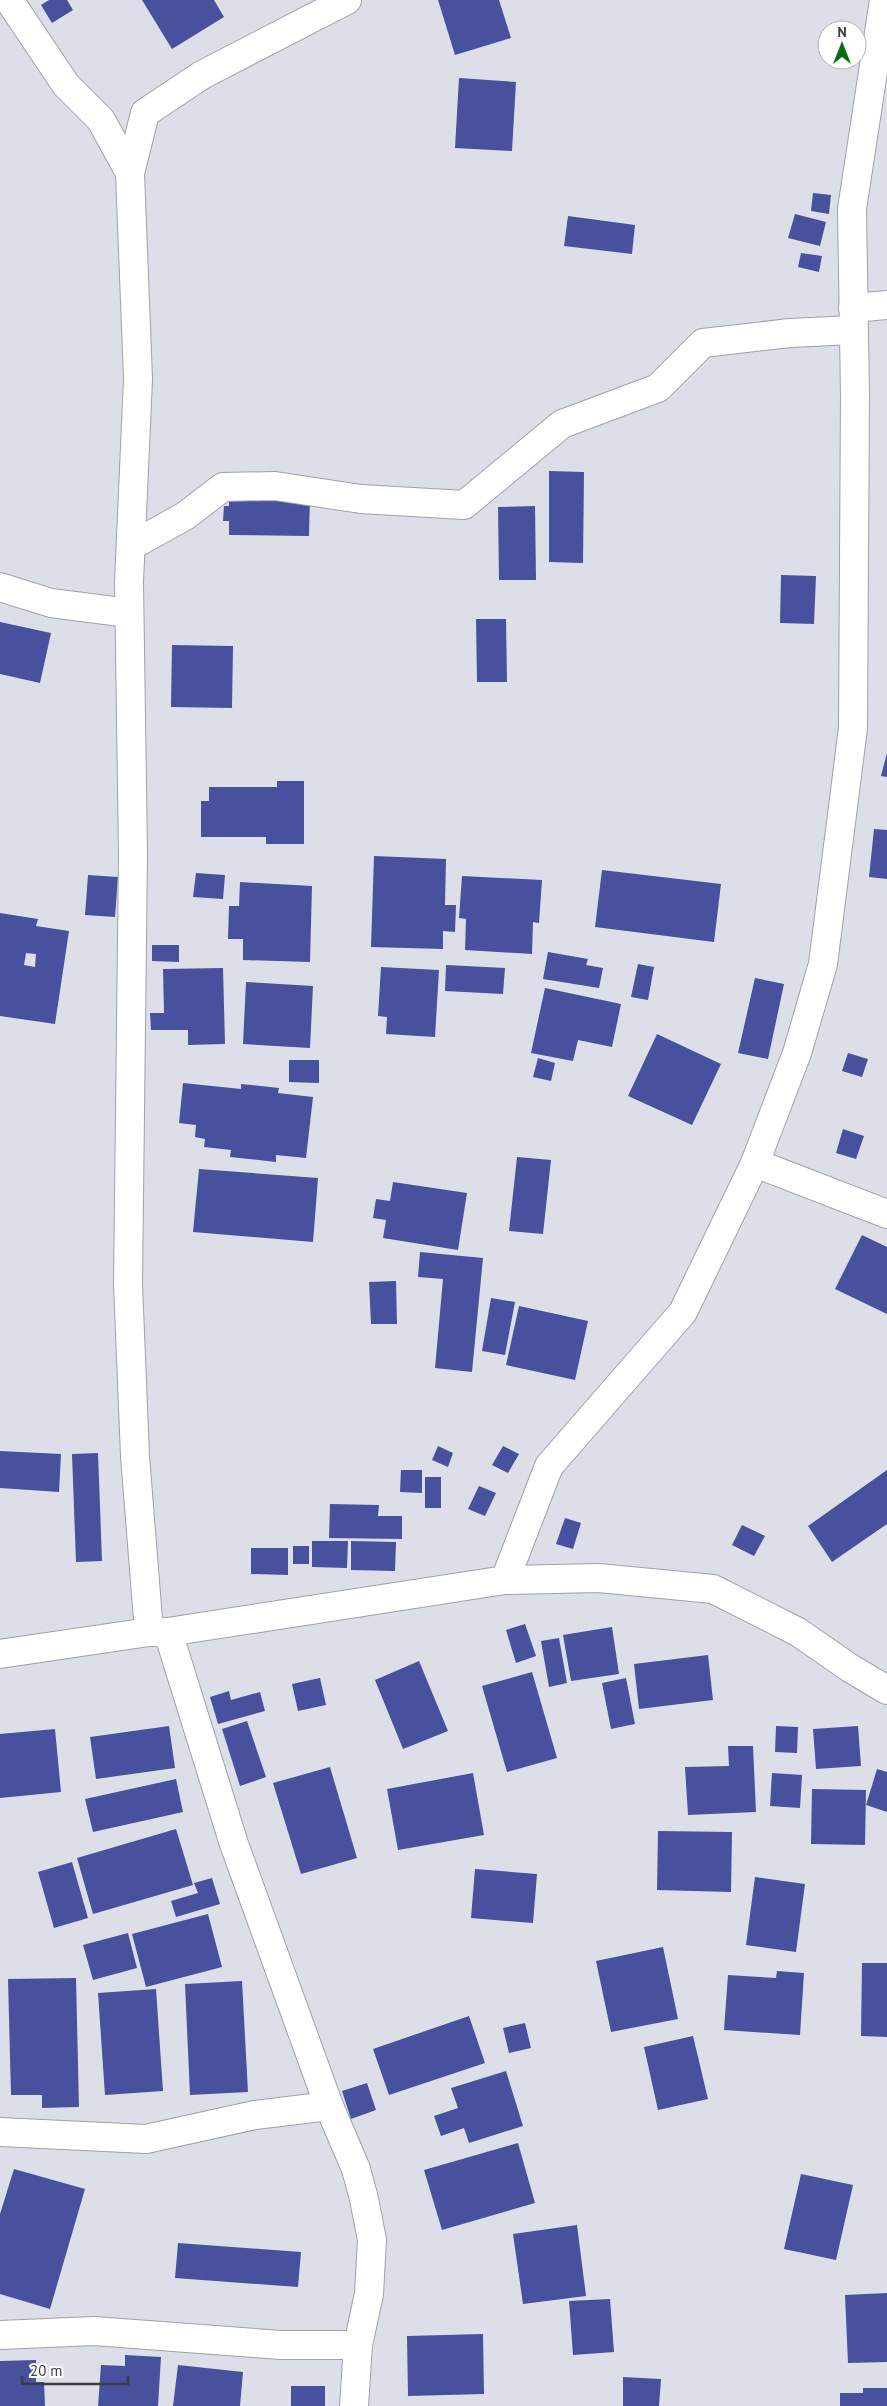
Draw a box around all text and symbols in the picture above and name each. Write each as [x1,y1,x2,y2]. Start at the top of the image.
north arrow [817,20,867,70]
text: N [837,23,847,41]
scale bar [22,2354,129,2386]
text: 20 m [30,2361,63,2380]

